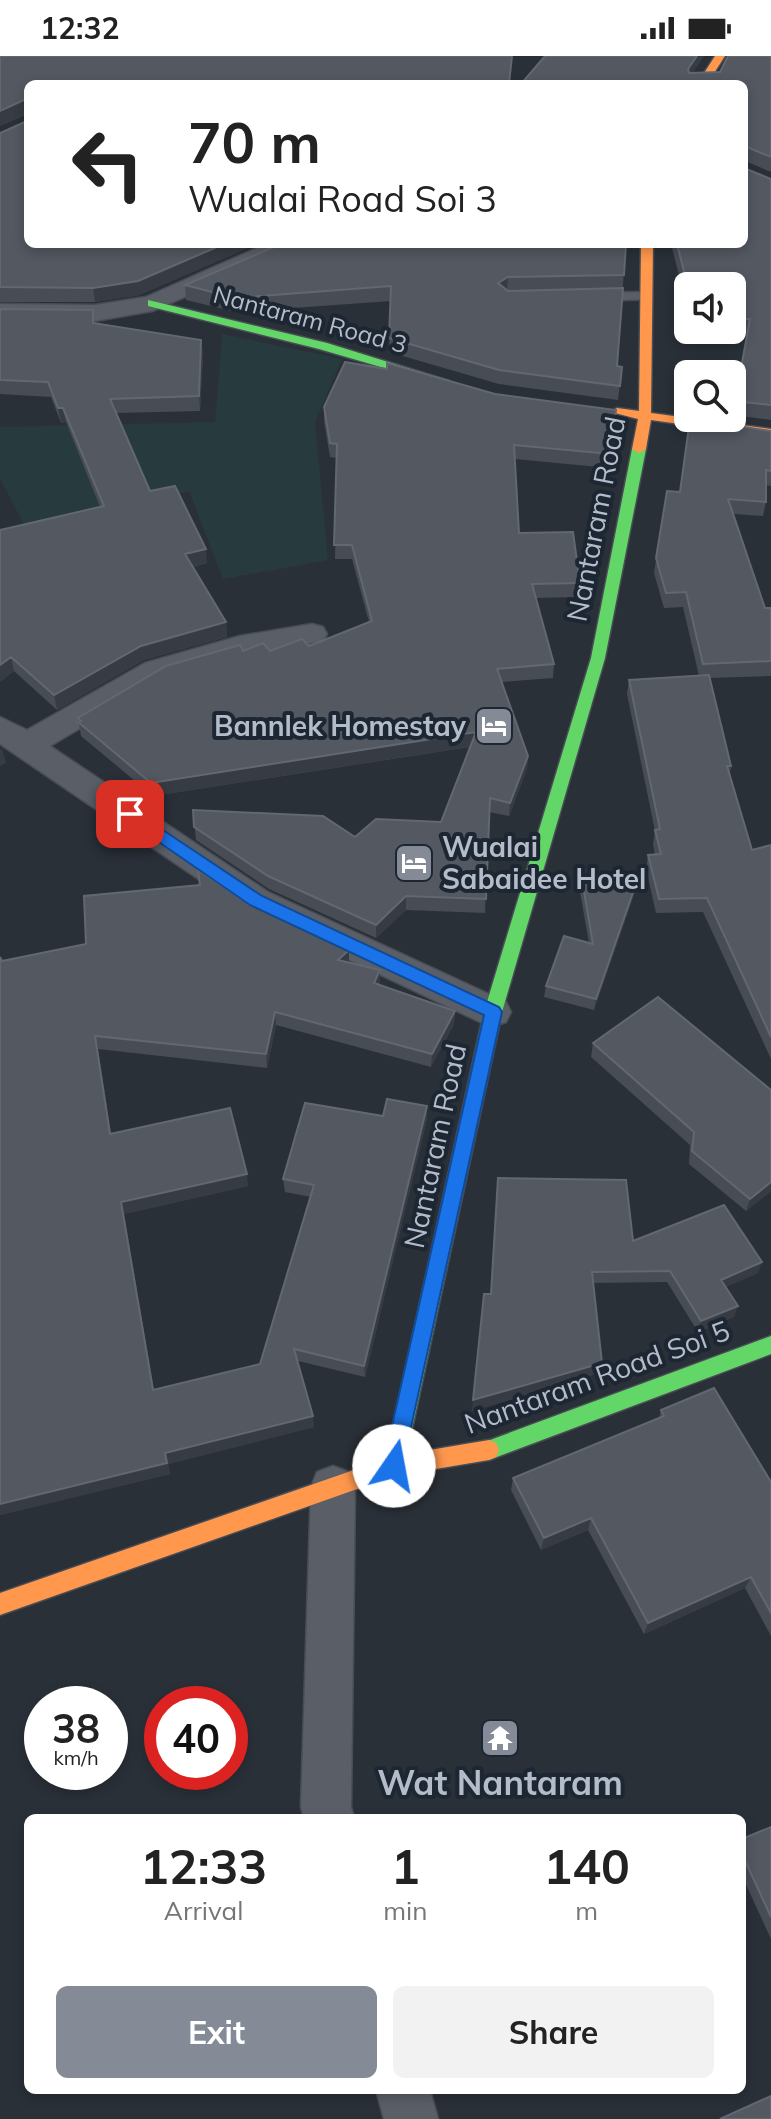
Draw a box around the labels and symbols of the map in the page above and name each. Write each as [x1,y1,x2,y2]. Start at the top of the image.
street label: Nantaram Road 3 [210,279,410,359]
street label: Nantaram Road [558,413,633,624]
hotel icon: Bannlek Homestay [473,705,515,747]
place label: Bannlek Homestay [214,708,467,743]
pin [96,780,164,848]
place label: Wualai Sabaidee Hotel [442,829,646,896]
hotel icon: Wualai Sabaidee Hotel [393,842,435,884]
street label: Nantaram Road [396,1040,473,1251]
street label: Nantaram Road Soi 5 [459,1312,734,1441]
position arrow [352,1424,436,1508]
speed limit sign: 40 [144,1686,248,1790]
temple icon: Wat Nantaram [479,1717,521,1759]
place label: Wat Nantaram [377,1761,623,1804]

